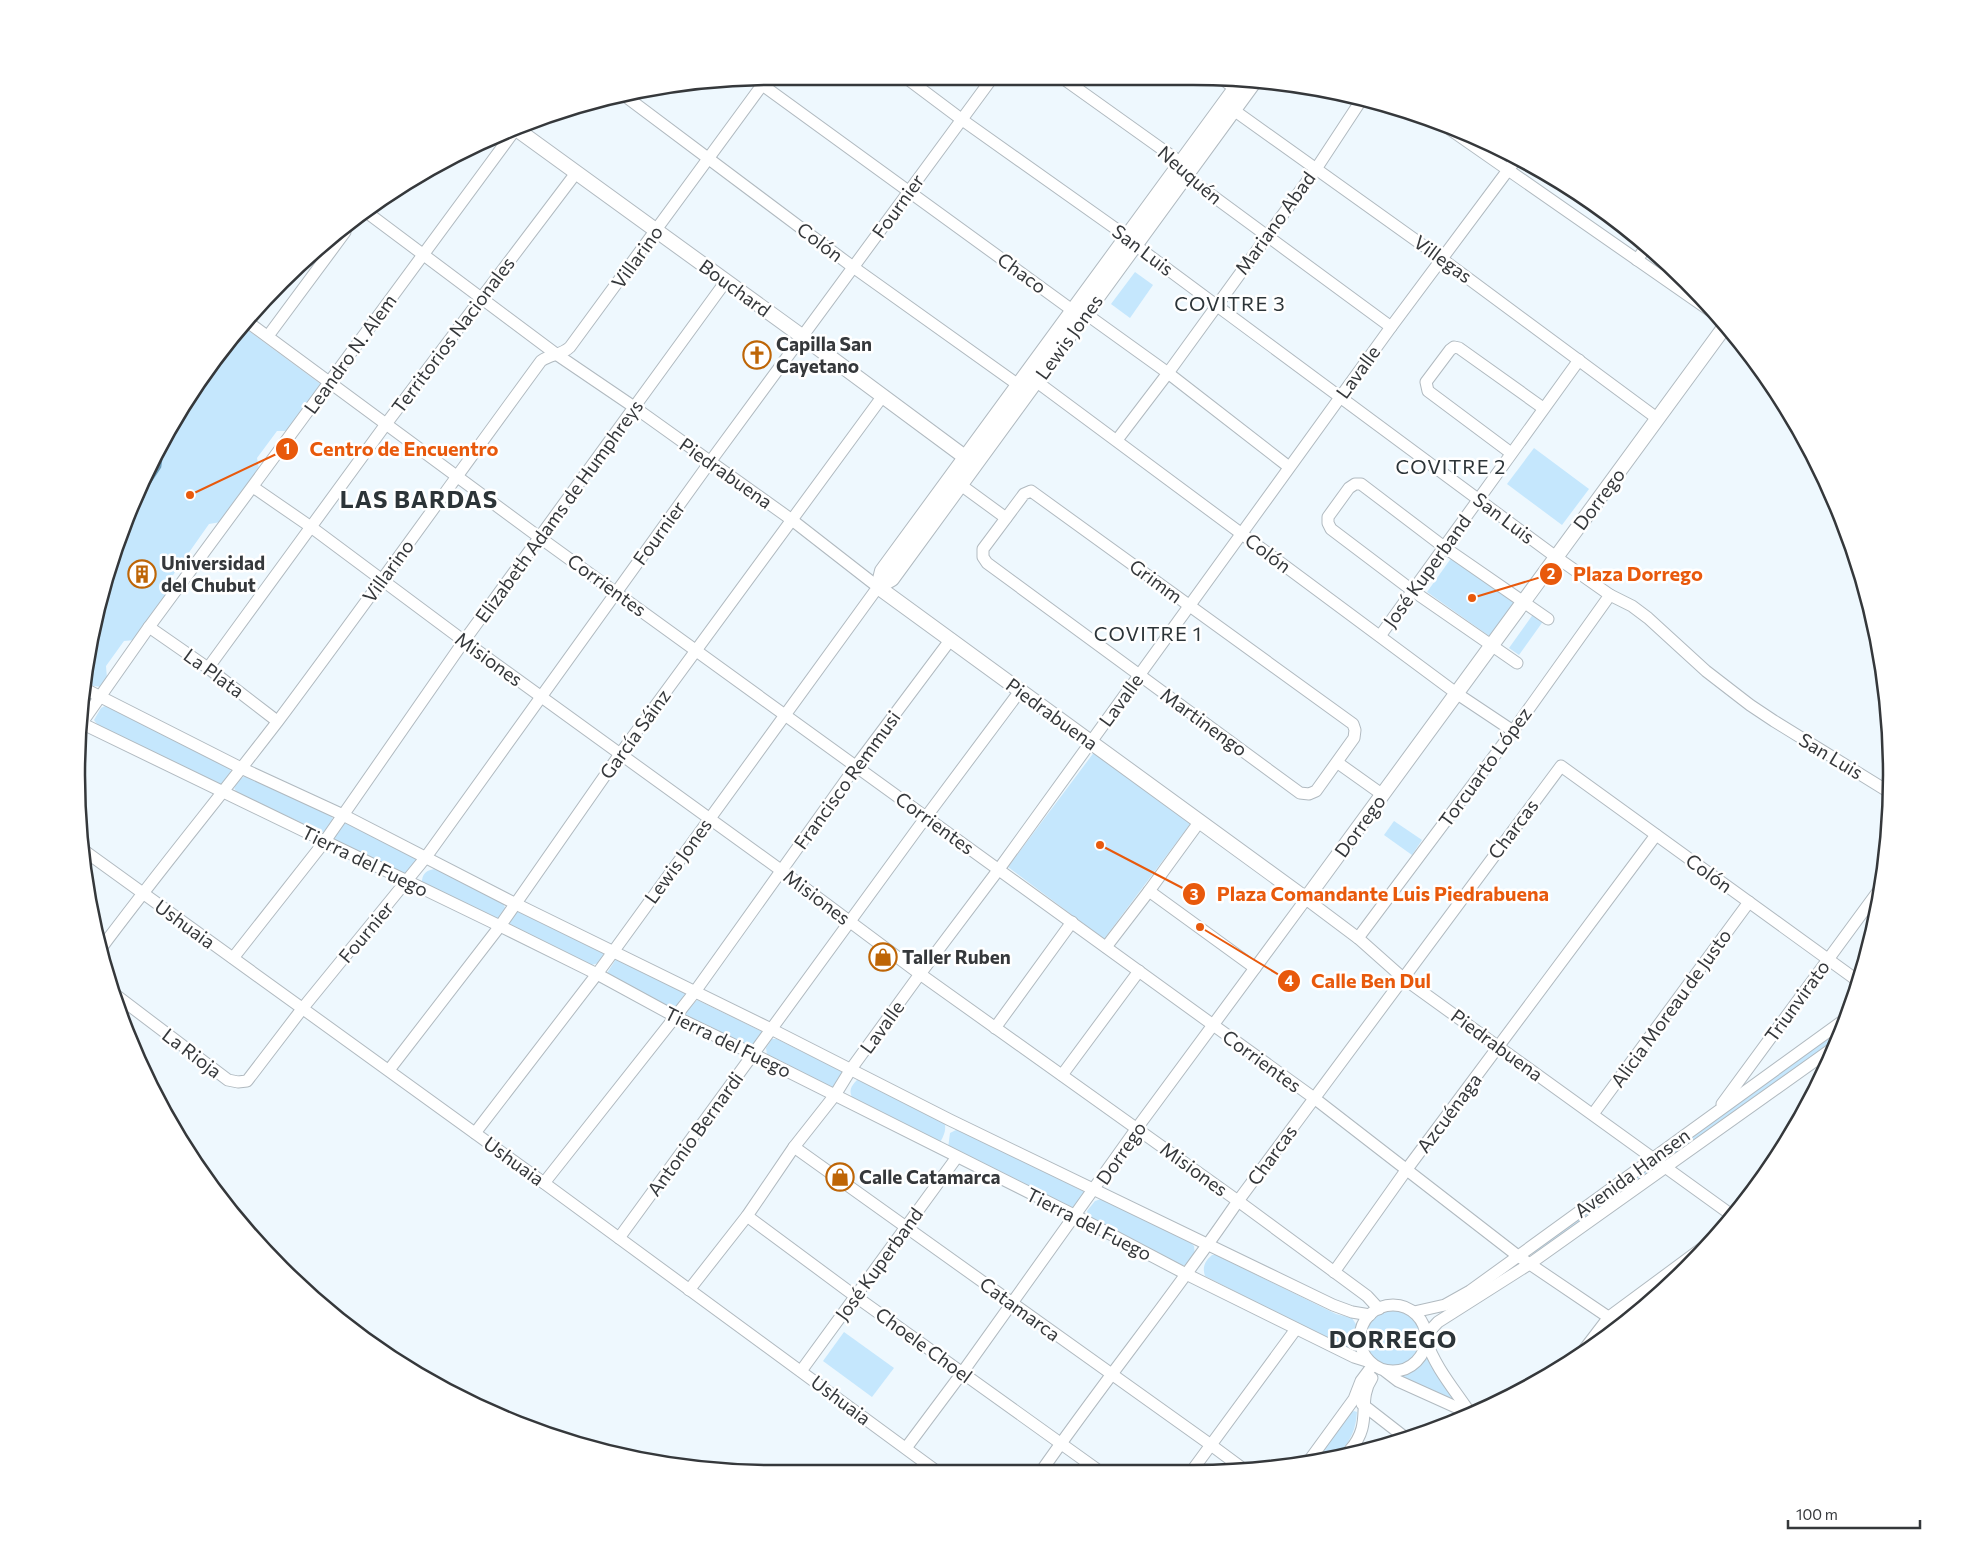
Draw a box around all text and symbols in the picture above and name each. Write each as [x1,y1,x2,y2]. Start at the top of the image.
street label: Neuquén [1154,140,1227,209]
street label: Mariano Abad [1230,167,1320,279]
street label: Fournier [867,169,929,242]
street label: Colón [793,217,848,266]
street label: San Luis [1108,219,1178,280]
street label: Villarino [606,221,667,293]
street label: Villegas [1410,230,1477,287]
street label: Chaco [993,247,1051,298]
street label: Territorios Nacionales [386,252,519,417]
street label: Bouchard [695,254,776,321]
street label: Leandro N. Alem [299,290,401,418]
street label: Lewis Jones [1030,290,1107,384]
district label: COVITRE 3 [1174,291,1286,315]
place label: Capilla San Cayetano [776,332,872,377]
church icon: Capilla San Cayetano [742,340,772,370]
street label: Lavalle [1331,341,1384,403]
street label: Elizabeth Adams de Humphreys [470,395,647,627]
callout: Centro de Encuentro [274,431,509,466]
street label: Piedrabuena [676,432,777,513]
text: Centro de Encuentro [309,436,499,460]
text: 1 [284,439,290,457]
district label: COVITRE 2 [1396,454,1506,478]
street label: Dorrego [1568,463,1629,534]
district label: LAS BARDAS [340,484,498,513]
street label: San Luis [1469,487,1539,548]
street label: Fournier [628,496,690,569]
street label: José Kuperband [1378,510,1475,632]
street label: Colón [1241,528,1296,577]
street label: Villarino [357,535,418,607]
street label: Corrientes [563,548,651,621]
place label: Universidad del Chubut [161,551,265,596]
street label: Grimm [1125,554,1187,607]
callout: Plaza Dorrego [1538,556,1713,591]
building icon: Universidad del Chubut [127,559,157,589]
text: Plaza Dorrego [1573,561,1703,585]
text: 2 [1547,564,1555,582]
district label: COVITRE 1 [1094,621,1202,645]
street label: Misiones [451,627,527,691]
street label: La Plata [180,643,249,702]
street label: Lavalle [1094,669,1147,731]
street label: Piedrabuena [1002,673,1103,755]
street label: Martinengo [1156,682,1252,761]
street label: García Sáinz [594,684,675,783]
street label: Torcuarto López [1433,702,1536,831]
street label: Francisco Remmusi [789,706,905,853]
street label: San Luis [1795,728,1867,784]
street label: Corrientes [891,786,979,859]
street label: Dorrego [1329,790,1390,861]
street label: Charcas [1483,794,1543,863]
street label: Lewis Jones [639,814,716,908]
street label: Tierra del Fuego [298,820,432,901]
street label: Colón [1682,848,1737,897]
street label: Misiones [779,864,855,929]
callout: Plaza Comandante Luis Piedrabuena [1181,877,1559,912]
text: Plaza Comandante Luis Piedrabuena [1217,881,1549,905]
text: 3 [1190,885,1199,903]
street label: Ushuaia [151,894,220,953]
street label: Fournier [333,896,398,967]
street label: Alicia Moreau de Justo [1605,924,1736,1091]
shop icon: Taller Ruben [868,942,898,972]
place label: Taller Ruben [902,945,1011,968]
street label: Triunvirato [1759,955,1834,1046]
callout: Calle Ben Dul [1276,963,1441,998]
text: Calle Ben Dul [1311,968,1431,992]
text: 4 [1284,971,1294,989]
street label: Lavalle [855,996,908,1058]
street label: Tierra del Fuego [661,1001,795,1082]
street label: Piedrabuena [1447,1004,1548,1086]
street label: La Rioja [158,1023,226,1082]
street label: Corrientes [1218,1024,1306,1097]
street label: Antonio Bernardi [642,1067,747,1200]
street label: Azcuénaga [1411,1068,1486,1157]
street label: Dorrego [1091,1117,1151,1189]
street label: Charcas [1242,1120,1301,1189]
street label: Avenida Hansen [1570,1123,1694,1222]
street label: Ushuaia [480,1131,549,1190]
street label: Misiones [1156,1137,1232,1201]
shop icon: Calle Catamarca [825,1162,855,1192]
place label: Calle Catamarca [859,1165,1000,1188]
street label: Tierra del Fuego [1023,1182,1156,1265]
street label: José Kuperband [830,1203,927,1325]
street label: Catamarca [976,1272,1065,1345]
street label: Choele Choel [871,1302,977,1387]
district label: DORREGO [1329,1324,1457,1353]
street label: Ushuaia [807,1370,876,1429]
scale bar [1788,1498,1920,1530]
text: 100 m [1796,1505,1838,1523]

